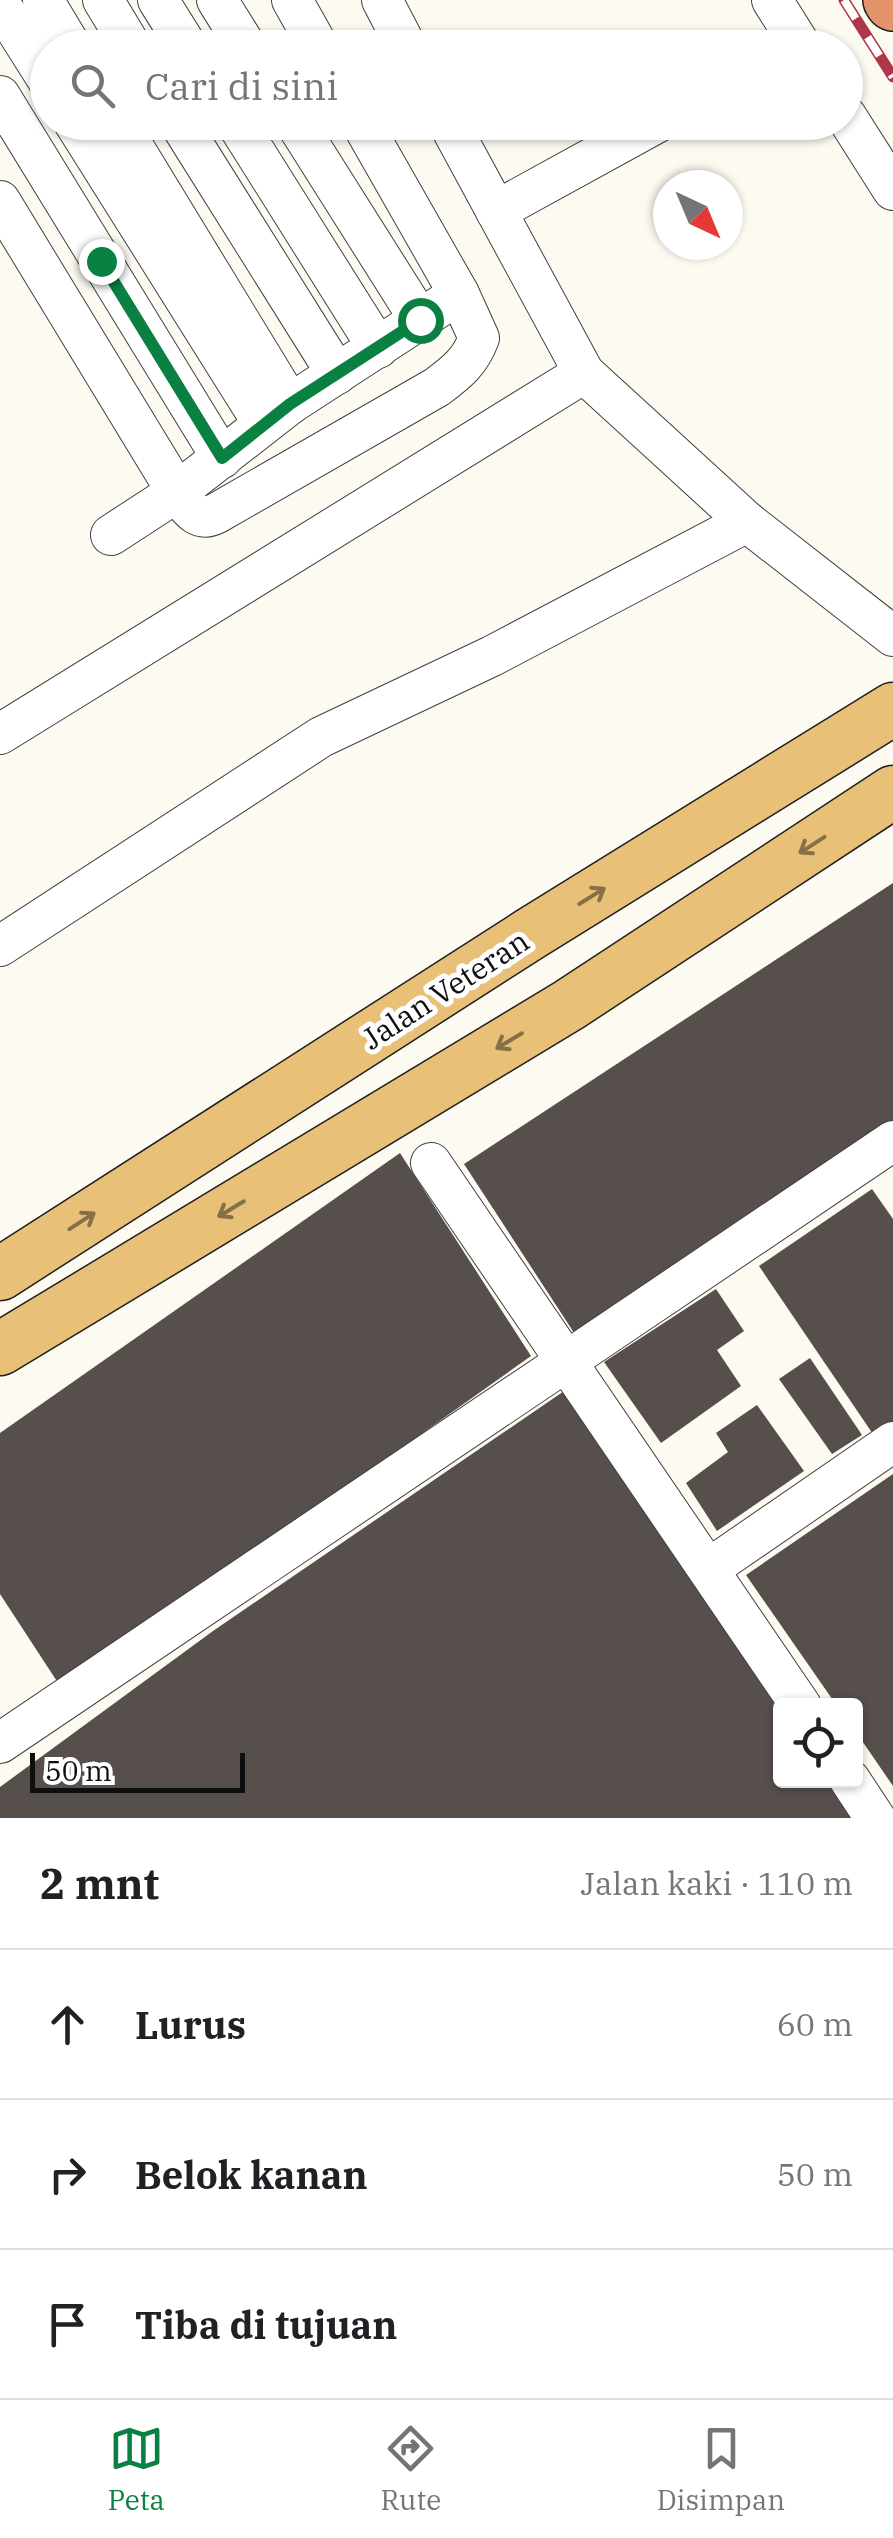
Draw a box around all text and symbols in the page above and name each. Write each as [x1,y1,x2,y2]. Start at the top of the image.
search box [30,30,863,140]
icon: search [65,58,120,113]
text: Cari di sini [145,61,338,110]
north arrow [653,170,743,260]
route end [79,239,125,285]
route start [398,298,444,344]
one-way arrow [798,835,826,856]
one-way arrow [577,885,606,906]
street label: Jalan Veteran [354,921,536,1057]
one-way arrow [495,1031,524,1051]
one-way arrow [217,1199,246,1219]
one-way arrow [67,1211,96,1231]
map controls [773,1698,863,1788]
button: locate [773,1698,863,1788]
scale bar [30,1748,245,1792]
text: 50 m [45,1752,112,1789]
text: 2 mnt [40,1856,159,1911]
text: Jalan kaki · 110 m [580,1862,853,1904]
icon: ahead [40,1997,95,2052]
text: Lurus [135,2000,246,2049]
text: 60 m [777,2003,853,2045]
icon: right [40,2147,95,2202]
text: Belok kanan [135,2150,368,2199]
text: 50 m [777,2153,853,2195]
icon: arrive [40,2297,95,2352]
text: Tiba di tujuan [135,2300,397,2349]
tab: Peta [108,2421,165,2518]
tab: Rute [380,2421,441,2518]
tab: Disimpan [657,2421,785,2518]

